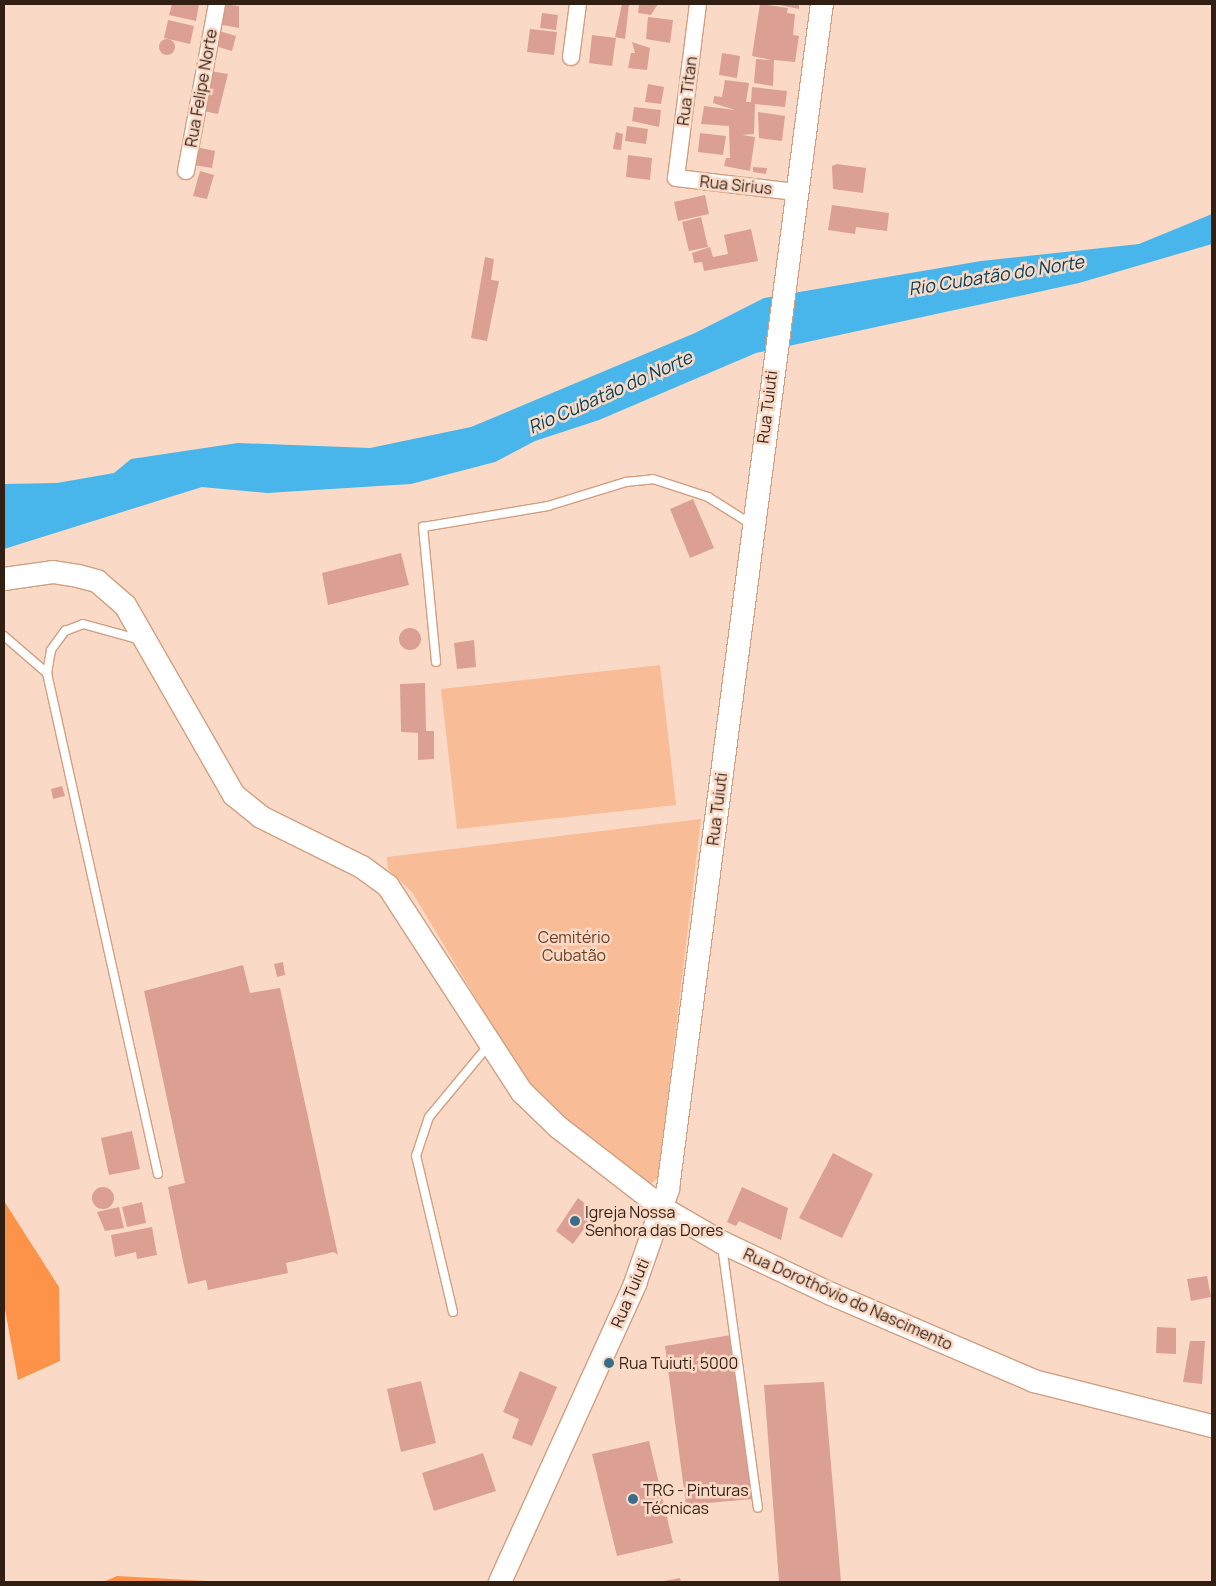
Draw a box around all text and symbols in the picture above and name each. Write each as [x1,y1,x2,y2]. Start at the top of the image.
street label: Rua Felipe Norte [181,27,221,149]
street label: Rua Titan [673,55,701,127]
street label: Rua Sirius [699,172,773,198]
water label: Rio Cubatão do Norte [907,250,1085,300]
water label: Rio Cubatão do Norte [525,346,695,438]
street label: Rua Tuiuti [753,369,781,445]
street label: Rua Tuiuti [703,771,731,847]
park label: Cemitério Cubatão [538,927,610,965]
place label: Igreja Nossa Senhora das Dores [585,1202,724,1240]
marker: Igreja Nossa Senhora das Dores [569,1215,581,1227]
street label: Rua Dorothóvio do Nascimento [740,1244,956,1354]
street label: Rua Tuiuti [607,1256,653,1330]
place label: Rua Tuiuti, 5000 [619,1353,738,1373]
marker: Rua Tuiuti, 5000 [603,1357,615,1369]
place label: TRG - Pinturas Técnicas [643,1480,749,1518]
marker: TRG - Pinturas Técnicas [627,1493,639,1505]

